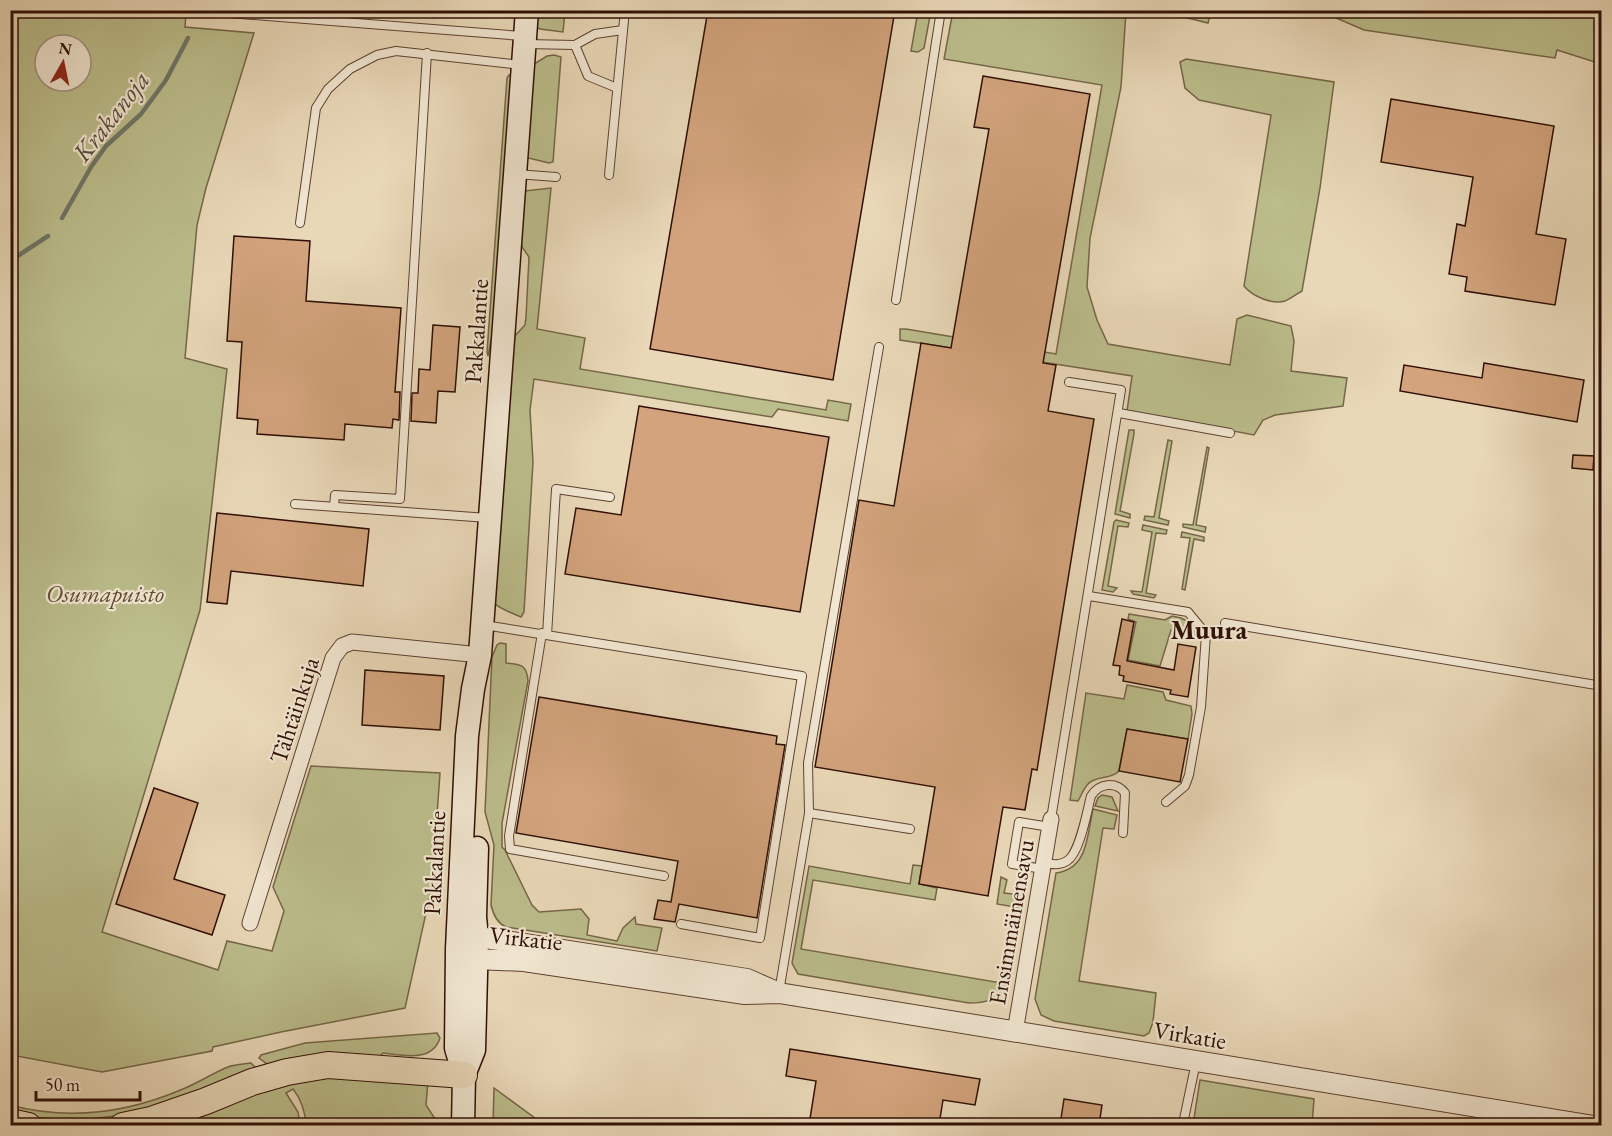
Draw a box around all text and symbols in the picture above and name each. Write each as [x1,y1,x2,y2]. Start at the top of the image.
north arrow [33,33,93,93]
text: N [57,37,73,60]
water label: Krakanoja [64,64,157,169]
street label: Pakkalantie [457,278,495,384]
park label: Osumapuisto [46,578,164,609]
district label: Muura [1171,612,1248,647]
street label: Tähtäinkuja [262,652,326,767]
street label: Pakkalantie [416,810,452,916]
street label: Ensimmäinensavu [981,837,1041,1007]
street label: Virkatie [488,919,564,957]
street label: Virkatie [1151,1014,1229,1056]
scale bar [36,1064,140,1102]
text: 50 m [45,1073,80,1096]

